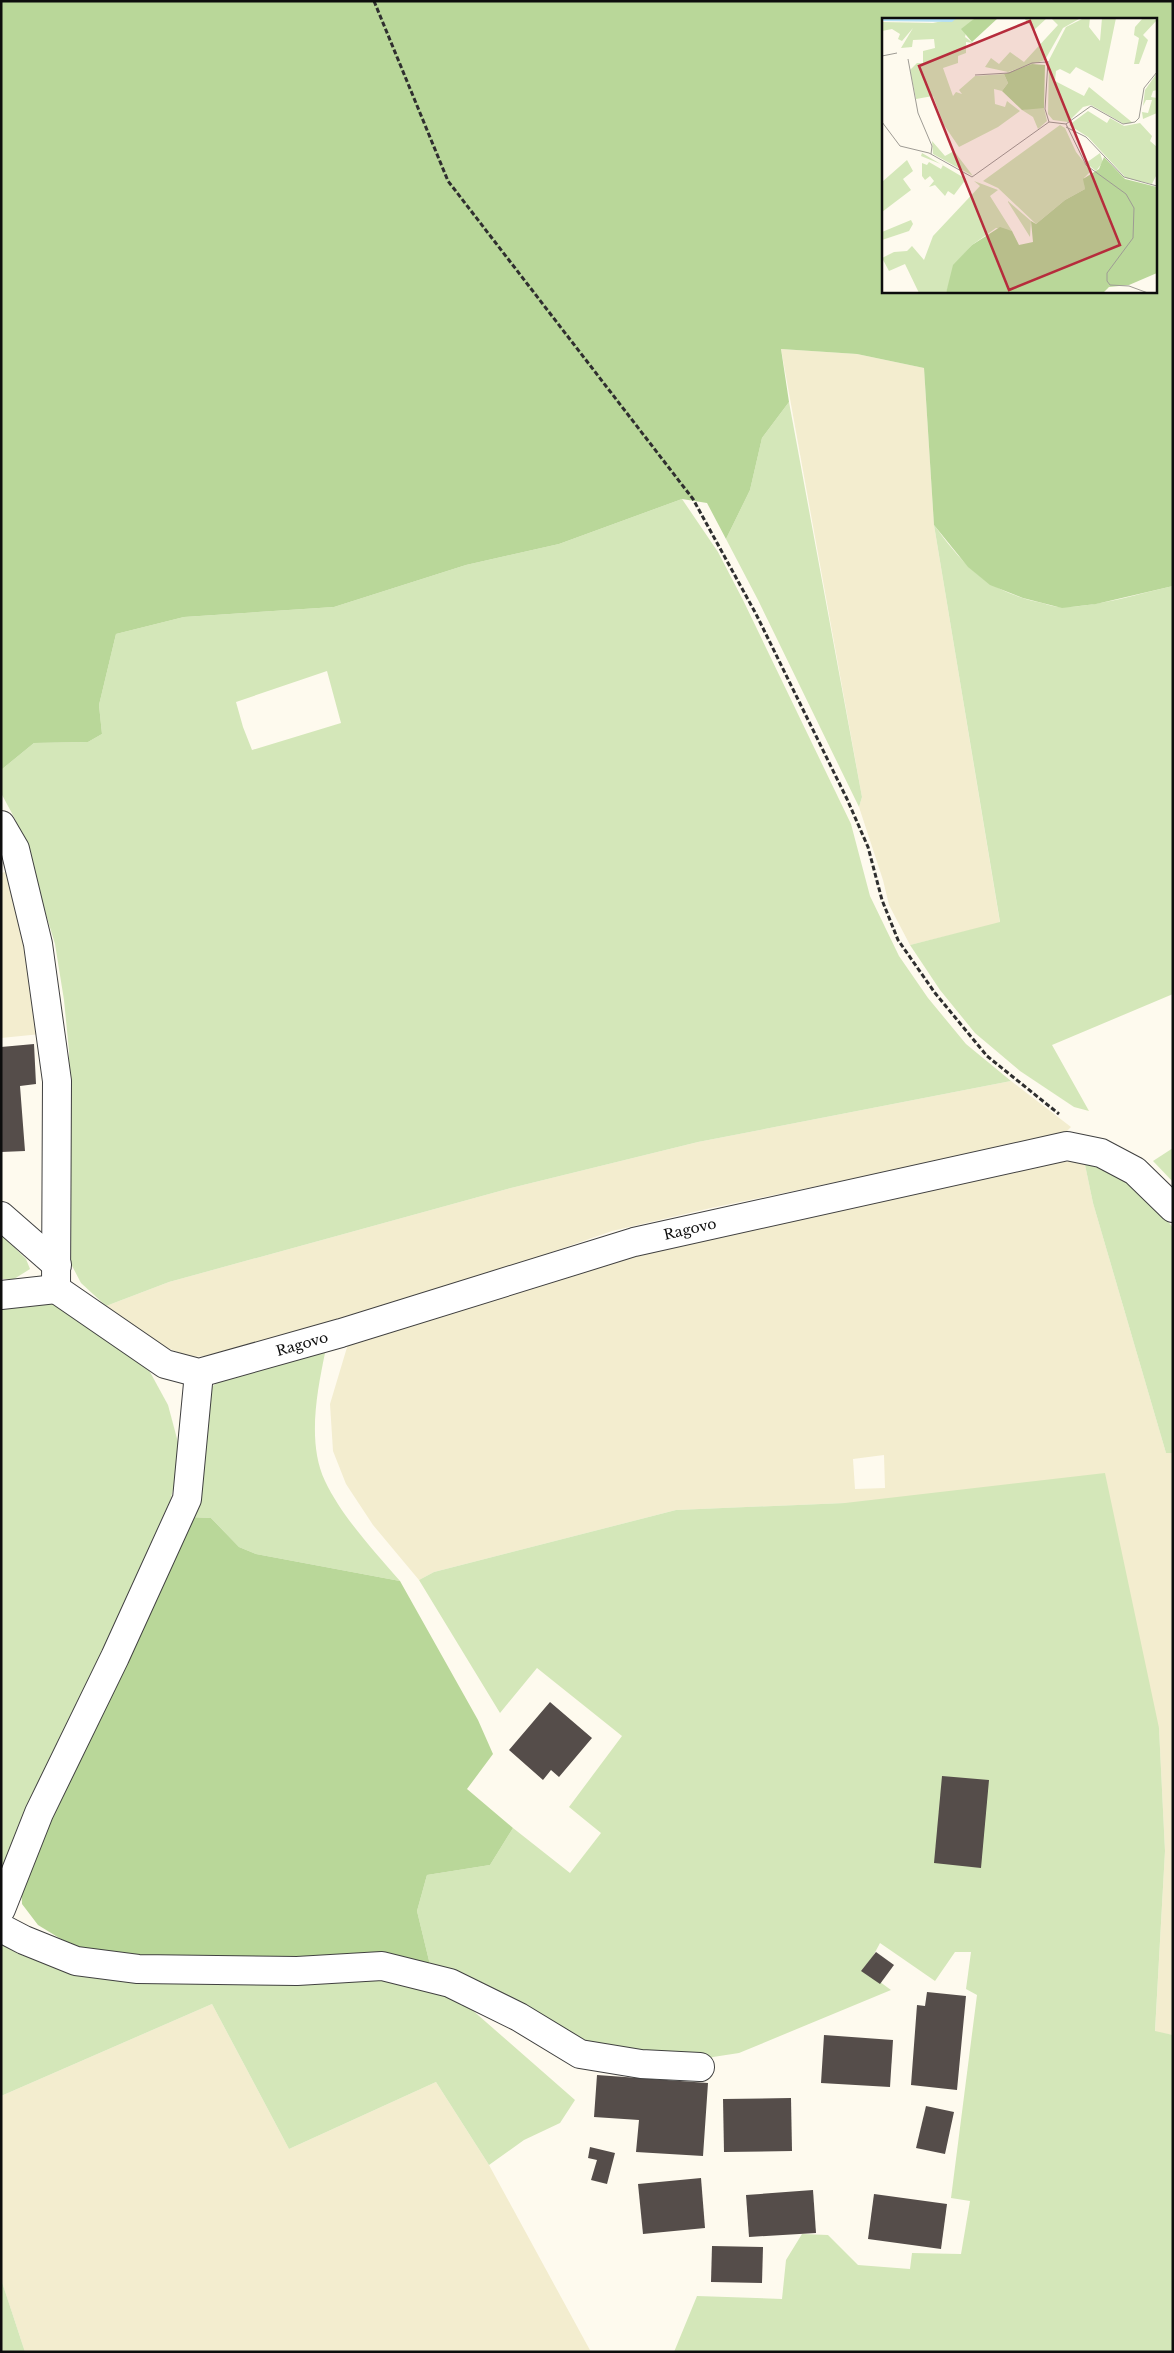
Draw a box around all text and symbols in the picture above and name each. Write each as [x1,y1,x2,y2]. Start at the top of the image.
inset map [882,18,1156,292]
street label: Ragovo [662,1214,718,1244]
street label: Ragovo [274,1328,330,1360]

